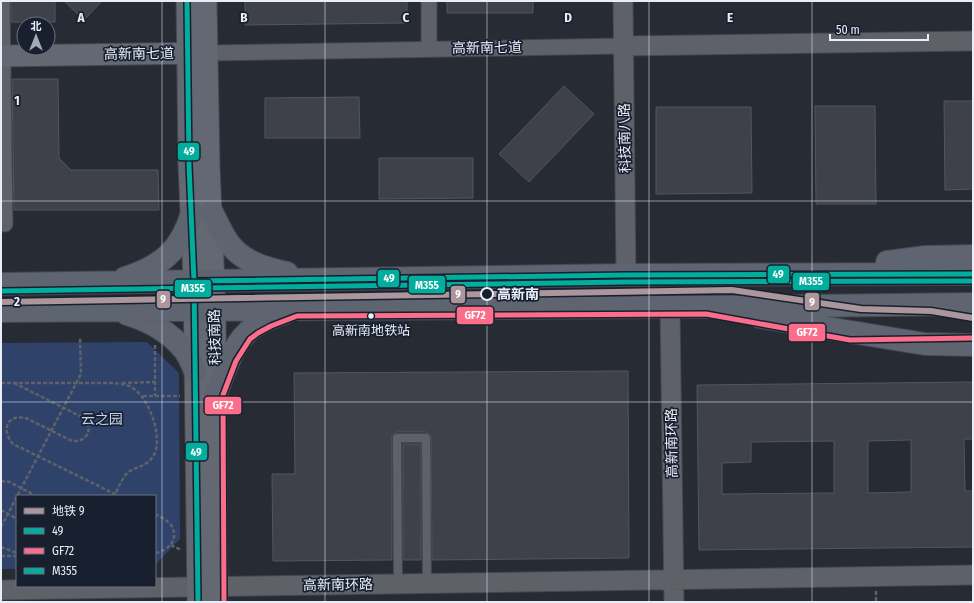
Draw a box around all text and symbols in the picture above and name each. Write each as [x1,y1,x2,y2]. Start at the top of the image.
text: A [76,10,85,25]
text: B [240,10,248,25]
text: C [403,10,410,25]
text: D [564,10,572,25]
text: E [727,10,733,25]
north arrow [16,16,56,56]
scale bar [830,16,928,42]
text: 北 [31,20,42,33]
text: 50 m [836,23,860,37]
street label: 高新南七道 [452,39,522,57]
street label: 高新南七道 [104,45,174,63]
text: 1 [14,93,20,108]
street label: 科技南八路 [616,103,634,173]
line badge: 49 [177,142,200,161]
text: 49 [183,145,195,158]
line badge: 49 [767,265,790,284]
text: 49 [772,268,784,281]
line badge: 49 [377,269,400,288]
text: 49 [383,272,395,285]
line badge: M355 [792,272,830,291]
line badge: M355 [408,275,446,294]
text: M355 [799,275,824,288]
line badge: M355 [174,279,212,298]
text: M355 [415,279,440,292]
text: M355 [181,282,206,295]
line badge: 9 [450,285,466,304]
place label: 高新南 [497,286,539,303]
marker: 高新南 [480,287,494,301]
text: 9 [455,288,461,301]
line badge: 9 [156,290,171,309]
line badge: 9 [804,292,820,311]
text: 9 [160,293,166,306]
text: 2 [13,294,20,309]
text: 9 [809,296,815,309]
line badge: GF72 [456,306,494,325]
street label: 科技南路 [206,309,224,365]
text: GF72 [464,309,486,322]
marker: 高新南地铁站 [366,311,376,321]
place label: 高新南地铁站 [332,323,410,338]
line badge: GF72 [788,323,826,342]
text: GF72 [796,326,818,339]
line badge: GF72 [204,396,242,415]
text: GF72 [212,399,234,412]
street label: 高新南环路 [663,408,681,478]
park label: 云之园 [81,411,123,428]
line badge: 49 [185,442,208,461]
text: 49 [190,446,202,459]
legend [16,495,156,587]
text: 地铁 9 [52,504,85,518]
text: 49 [52,524,64,538]
text: GF72 [52,544,74,558]
text: M355 [52,564,77,578]
street label: 高新南环路 [303,576,373,594]

